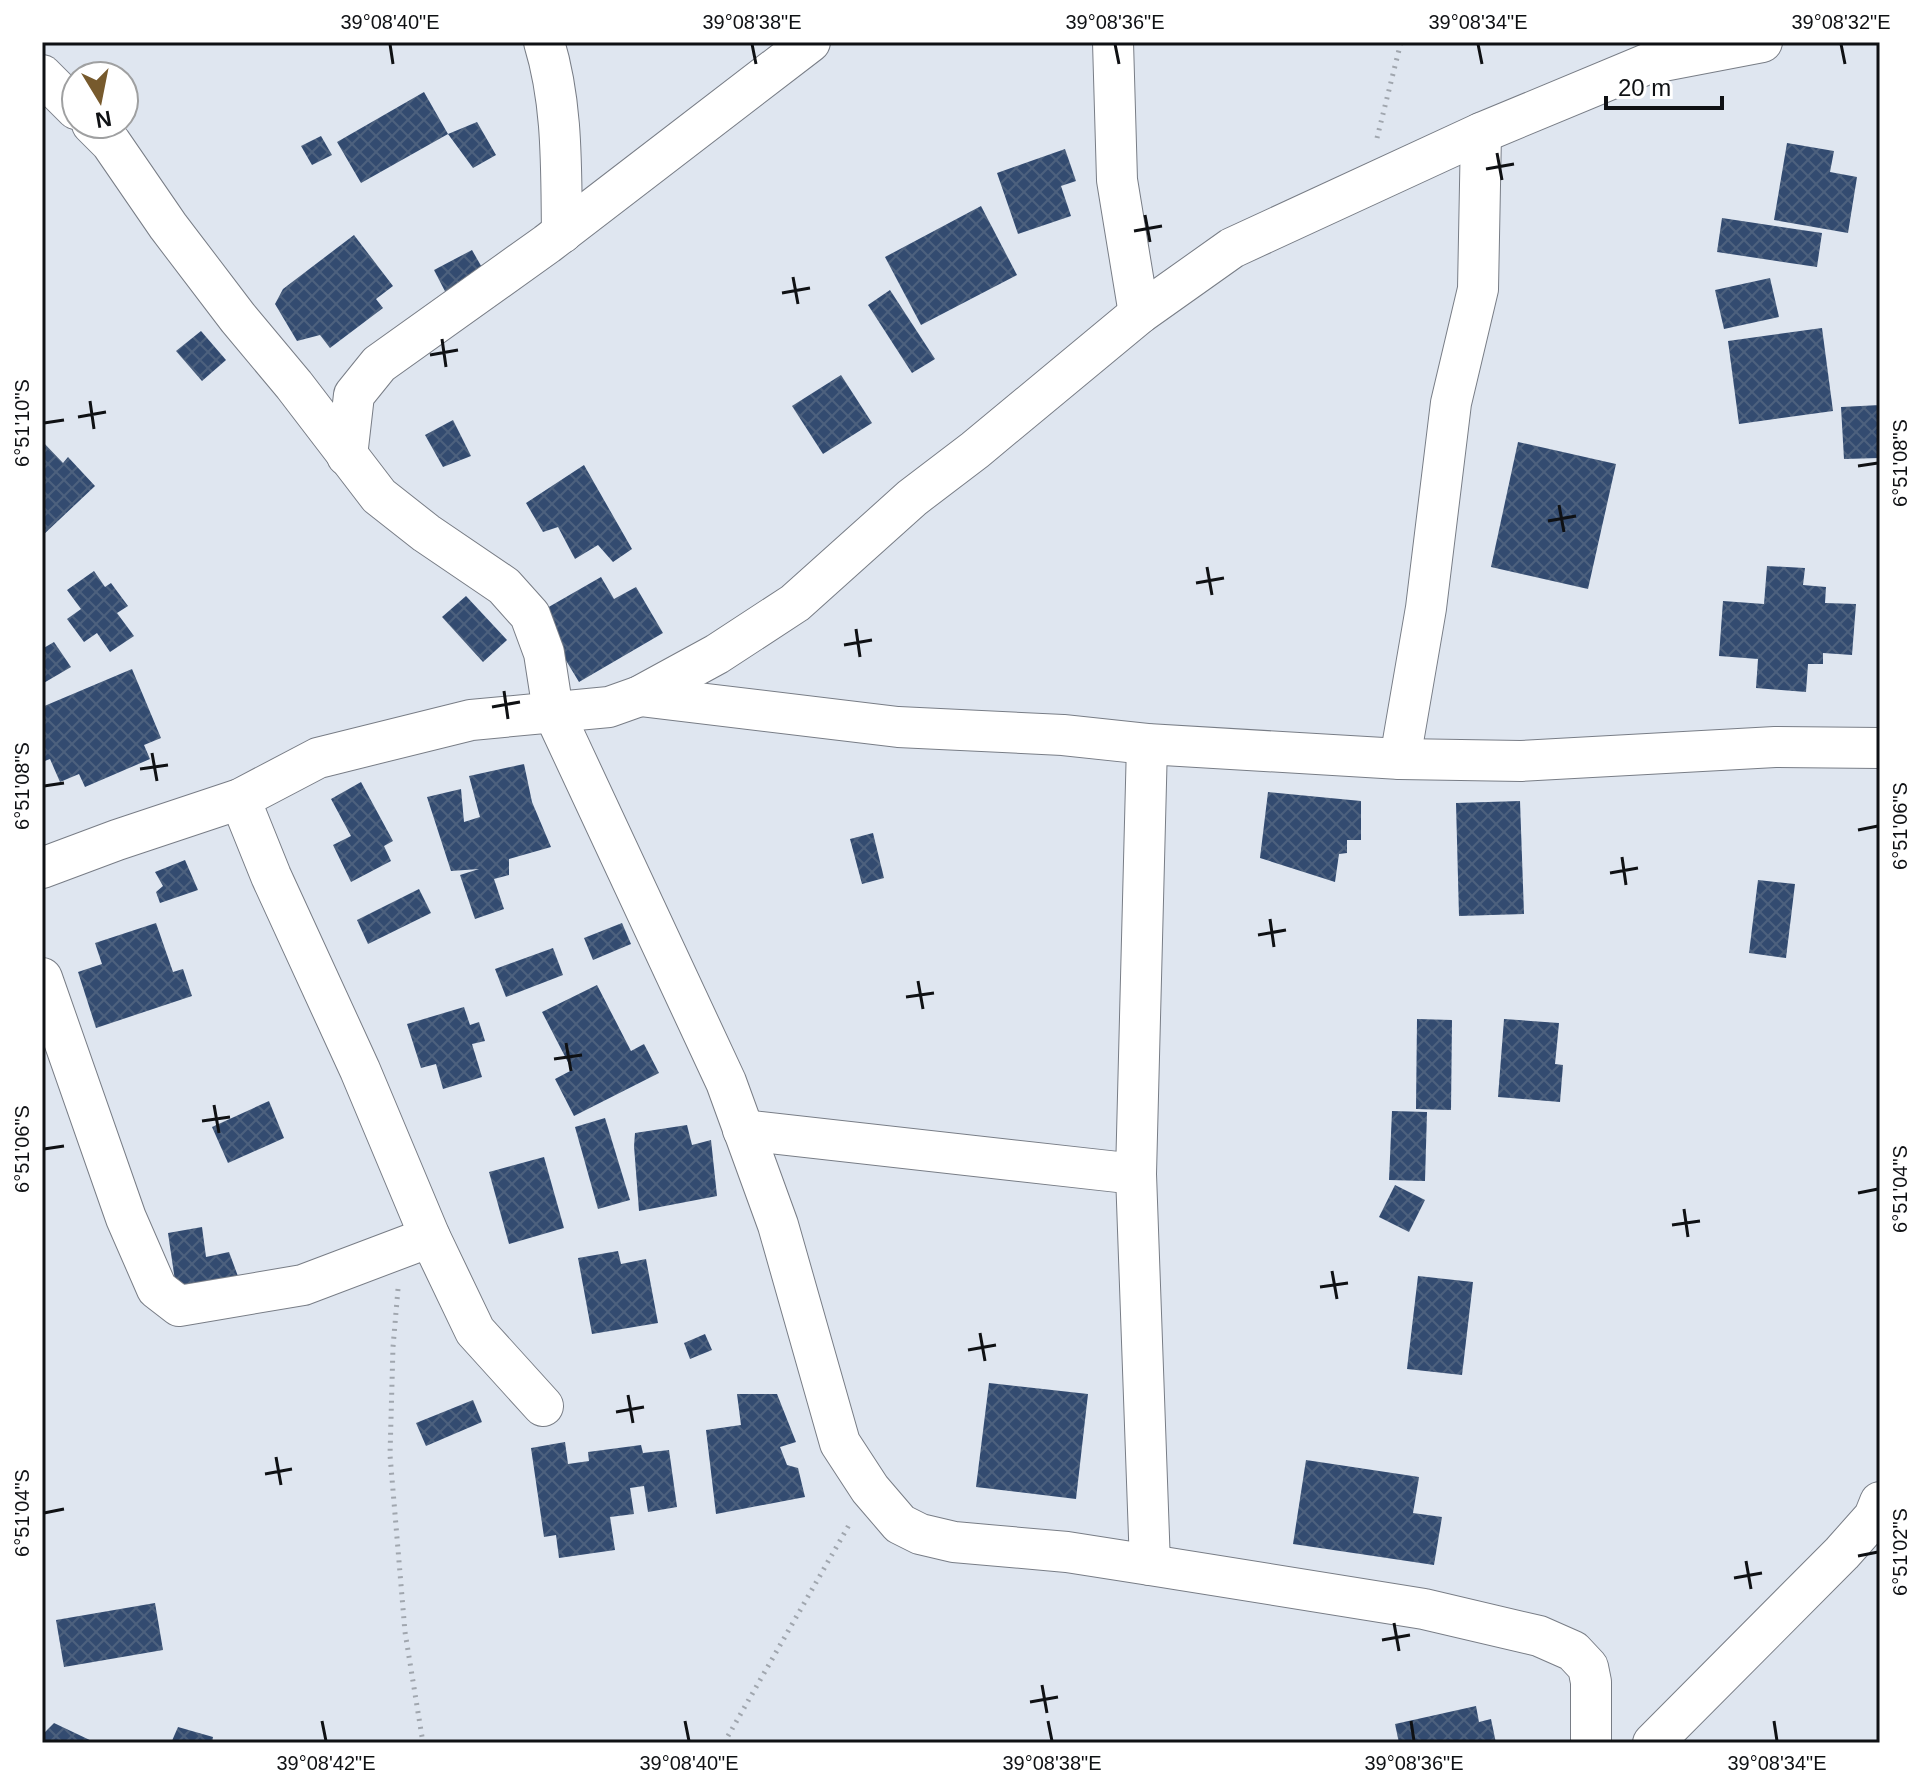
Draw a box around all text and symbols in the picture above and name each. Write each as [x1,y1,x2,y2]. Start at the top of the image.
text: 39°08'40"E [341,11,440,33]
text: 39°08'38"E [703,11,802,33]
text: 39°08'36"E [1066,11,1165,33]
text: 39°08'34"E [1429,11,1528,33]
text: 39°08'32"E [1792,11,1891,33]
north arrow [60,60,140,140]
scale bar [1606,60,1722,110]
text: 20 m [1618,74,1671,101]
text: N [93,106,113,133]
text: 6°51'10"S [11,379,33,467]
text: 6°51'08"S [1889,419,1911,507]
text: 6°51'08"S [11,742,33,830]
text: 6°51'06"S [1889,782,1911,870]
text: 6°51'06"S [11,1105,33,1193]
text: 6°51'04"S [1889,1145,1911,1233]
text: 6°51'04"S [11,1469,33,1557]
text: 6°51'02"S [1889,1508,1911,1596]
text: 39°08'42"E [277,1752,376,1774]
text: 39°08'40"E [640,1752,739,1774]
text: 39°08'38"E [1003,1752,1102,1774]
text: 39°08'36"E [1365,1752,1464,1774]
text: 39°08'34"E [1728,1752,1827,1774]

